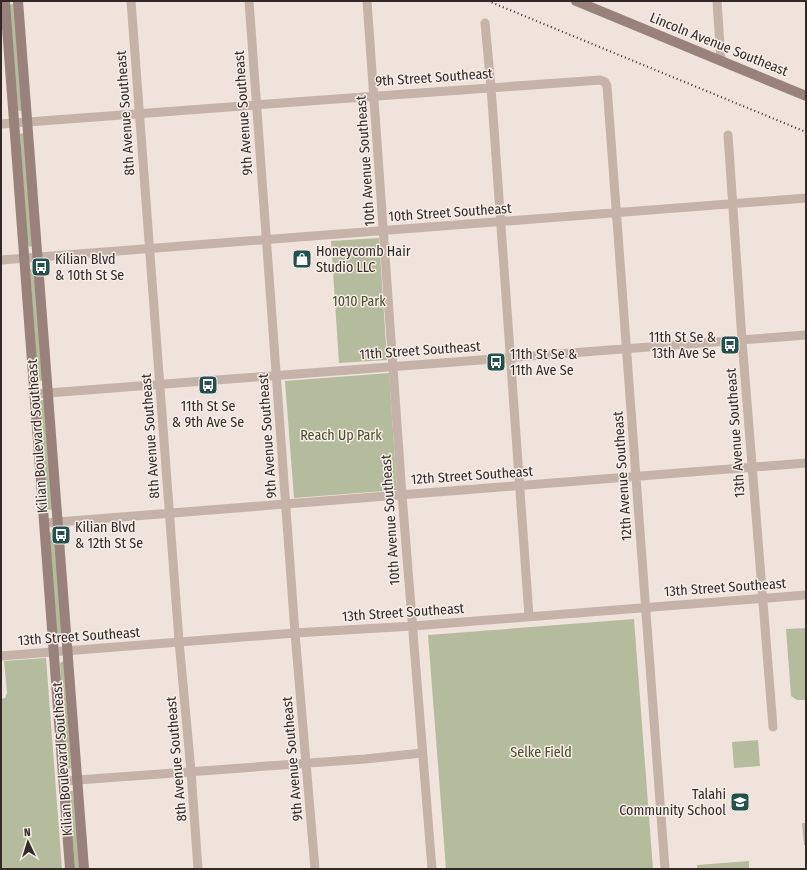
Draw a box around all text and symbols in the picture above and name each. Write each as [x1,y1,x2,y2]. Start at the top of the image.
street label: Lincoln Avenue Southeast [647,9,791,80]
street label: 8th Avenue Southeast [113,49,138,176]
street label: 9th Avenue Southeast [231,50,256,176]
street label: 9th Street Southeast [375,65,494,90]
street label: 10th Avenue Southeast [352,95,379,227]
street label: 10th Street Southeast [388,200,513,225]
place label: Honeycomb Hair Studio LLC [316,243,411,276]
shop icon: Honeycomb Hair Studio LLC [291,248,313,270]
place label: Kilian Blvd & 10th St Se [55,251,124,284]
bus stop icon: Kilian Blvd & 10th St Se [30,256,52,278]
park label: 1010 Park [332,293,386,310]
place label: 11th St Se & 13th Ave Se [649,329,716,362]
bus stop icon: 11th St Se & 13th Ave Se [719,334,741,356]
street label: 11th Street Southeast [359,338,482,363]
place label: 11th St Se & 11th Ave Se [510,346,577,379]
bus stop icon: 11th St Se & 11th Ave Se [485,351,507,373]
street label: Kilian Boulevard Southeast [24,358,51,514]
street label: 13th Avenue Southeast [722,367,749,498]
street label: 8th Avenue Southeast [138,372,163,499]
street label: 9th Avenue Southeast [255,373,280,499]
bus stop icon: 11th St Se & 9th Ave Se [197,374,219,396]
place label: 11th St Se & 9th Ave Se [172,398,244,431]
street label: 12th Avenue Southeast [609,410,636,541]
park label: Reach Up Park [300,427,382,444]
street label: 10th Avenue Southeast [377,454,404,586]
street label: 12th Street Southeast [410,463,534,488]
place label: Kilian Blvd & 12th St Se [75,519,143,552]
bus stop icon: Kilian Blvd & 12th St Se [50,524,72,546]
street label: 13th Street Southeast [663,575,787,600]
street label: 13th Street Southeast [341,600,465,625]
street label: 13th Street Southeast [17,624,141,649]
street label: Kilian Boulevard Southeast [49,681,76,837]
street label: 8th Avenue Southeast [163,695,190,822]
street label: 9th Avenue Southeast [279,695,306,822]
park label: Selke Field [510,744,572,761]
place label: Talahi Community School [619,786,726,819]
school or university icon: Talahi Community School [729,791,751,813]
north arrow [8,822,48,862]
text: N [24,826,31,839]

